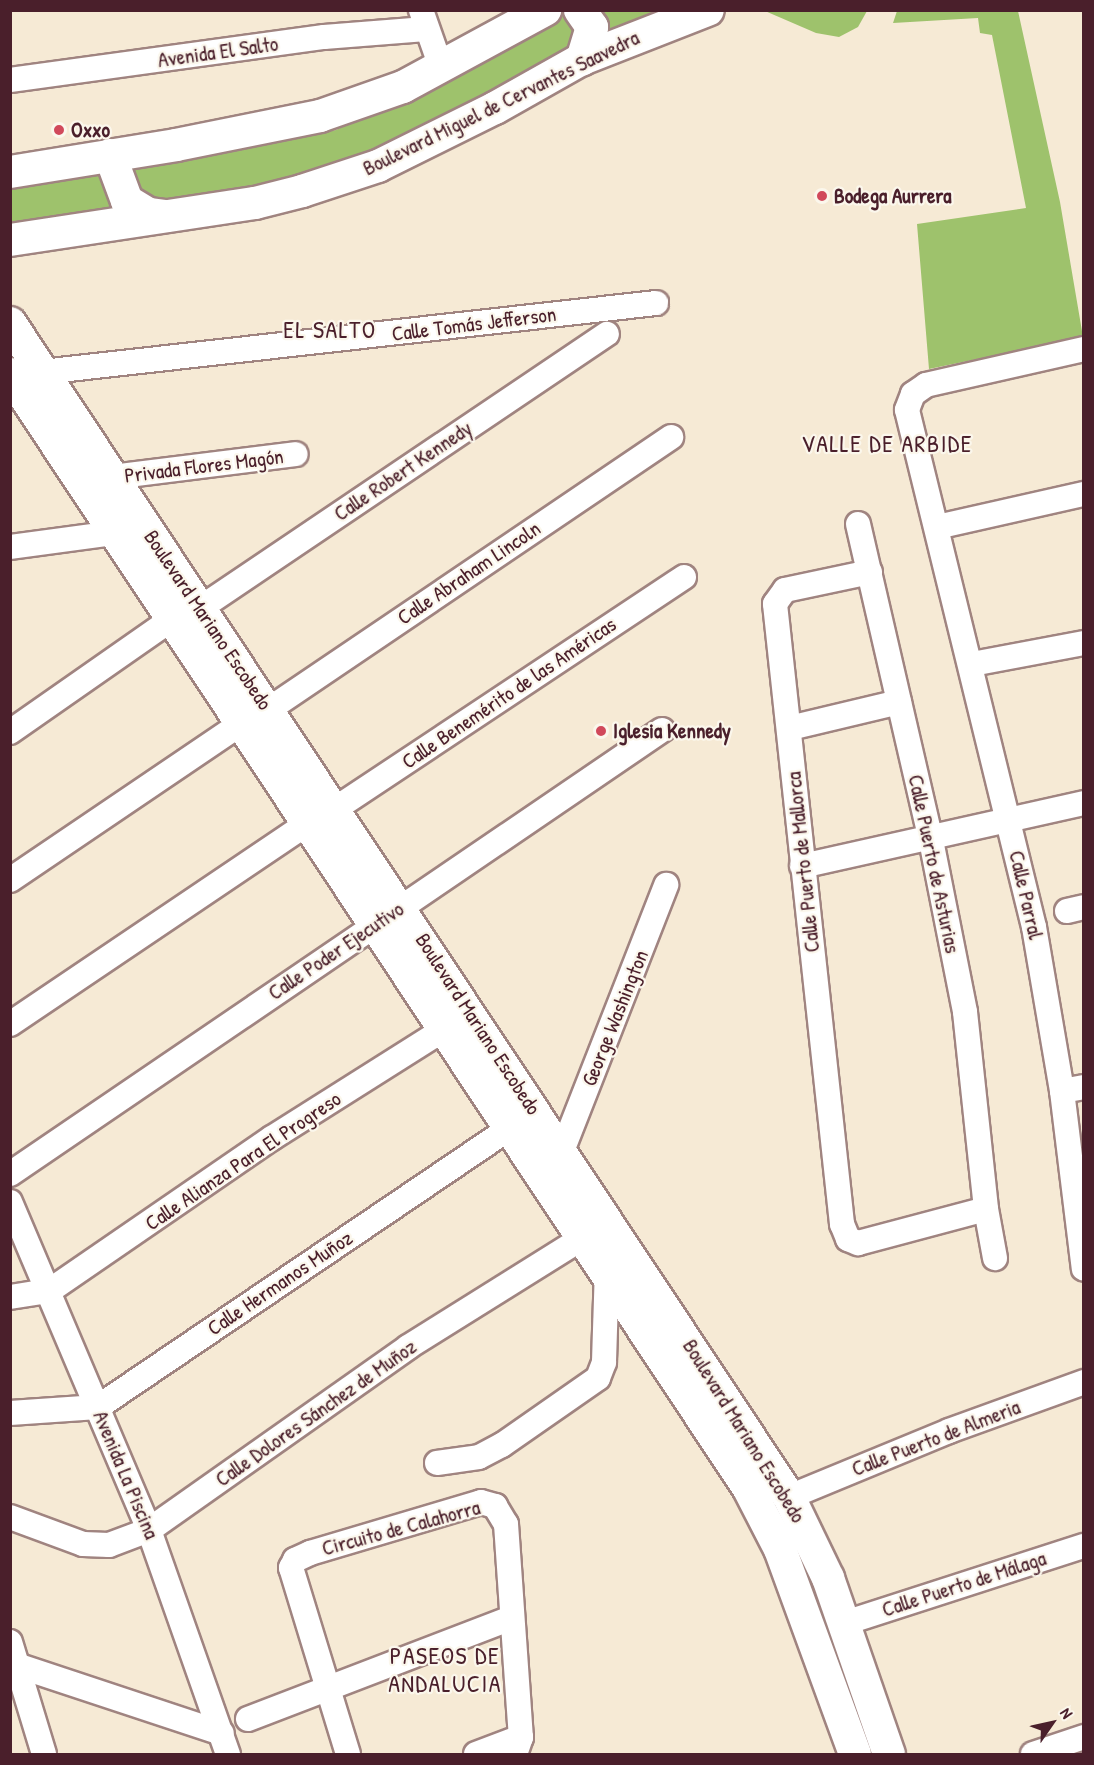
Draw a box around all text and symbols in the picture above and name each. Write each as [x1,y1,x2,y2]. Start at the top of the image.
street label: Boulevard Miguel de Cervantes Saavedra [359,25,643,181]
street label: Avenida El Salto [156,31,280,73]
place label: Oxxo [71,117,110,143]
marker: Oxxo [52,123,66,137]
place label: Bodega Aurrera [834,183,952,209]
marker: Bodega Aurrera [815,189,829,203]
street label: Calle Tomás Jefferson [390,301,558,347]
district label: EL SALTO [283,316,377,344]
street label: Calle Robert Kennedy [329,416,477,526]
district label: VALLE DE ARBIDE [801,430,973,458]
street label: Privada Flores Magón [123,444,285,488]
street label: Calle Abraham Lincoln [393,516,545,630]
street label: Boulevard Mariano Escobedo [138,525,278,715]
street label: Calle Benemérito de las Américas [397,612,621,774]
place label: Iglesia Kennedy [613,718,731,744]
marker: Iglesia Kennedy [594,724,608,738]
street label: Calle Puerto de Mallorca [781,770,825,954]
street label: Calle Puerto de Asturias [903,772,965,956]
street label: Calle Parral [1004,848,1048,942]
street label: Calle Poder Ejecutivo [263,896,409,1006]
street label: Boulevard Mariano Escobedo [410,929,546,1119]
street label: George Washington [576,946,654,1090]
street label: Calle Alianza Para El Progreso [140,1086,346,1236]
street label: Calle Hermanos Muñoz [203,1225,357,1341]
street label: Calle Dolores Sánchez de Muñoz [211,1334,421,1492]
street label: Boulevard Mariano Escobedo [677,1335,811,1527]
street label: Calle Puerto de Almeria [848,1394,1024,1482]
street label: Avenida La Piscina [88,1407,164,1543]
street label: Circuito de Calahorra [319,1495,483,1561]
street label: Calle Puerto de Málaga [879,1546,1049,1622]
district label: PASEOS DE ANDALUCIA [388,1642,502,1698]
north arrow [1022,1693,1082,1753]
text: N [1055,1703,1078,1723]

